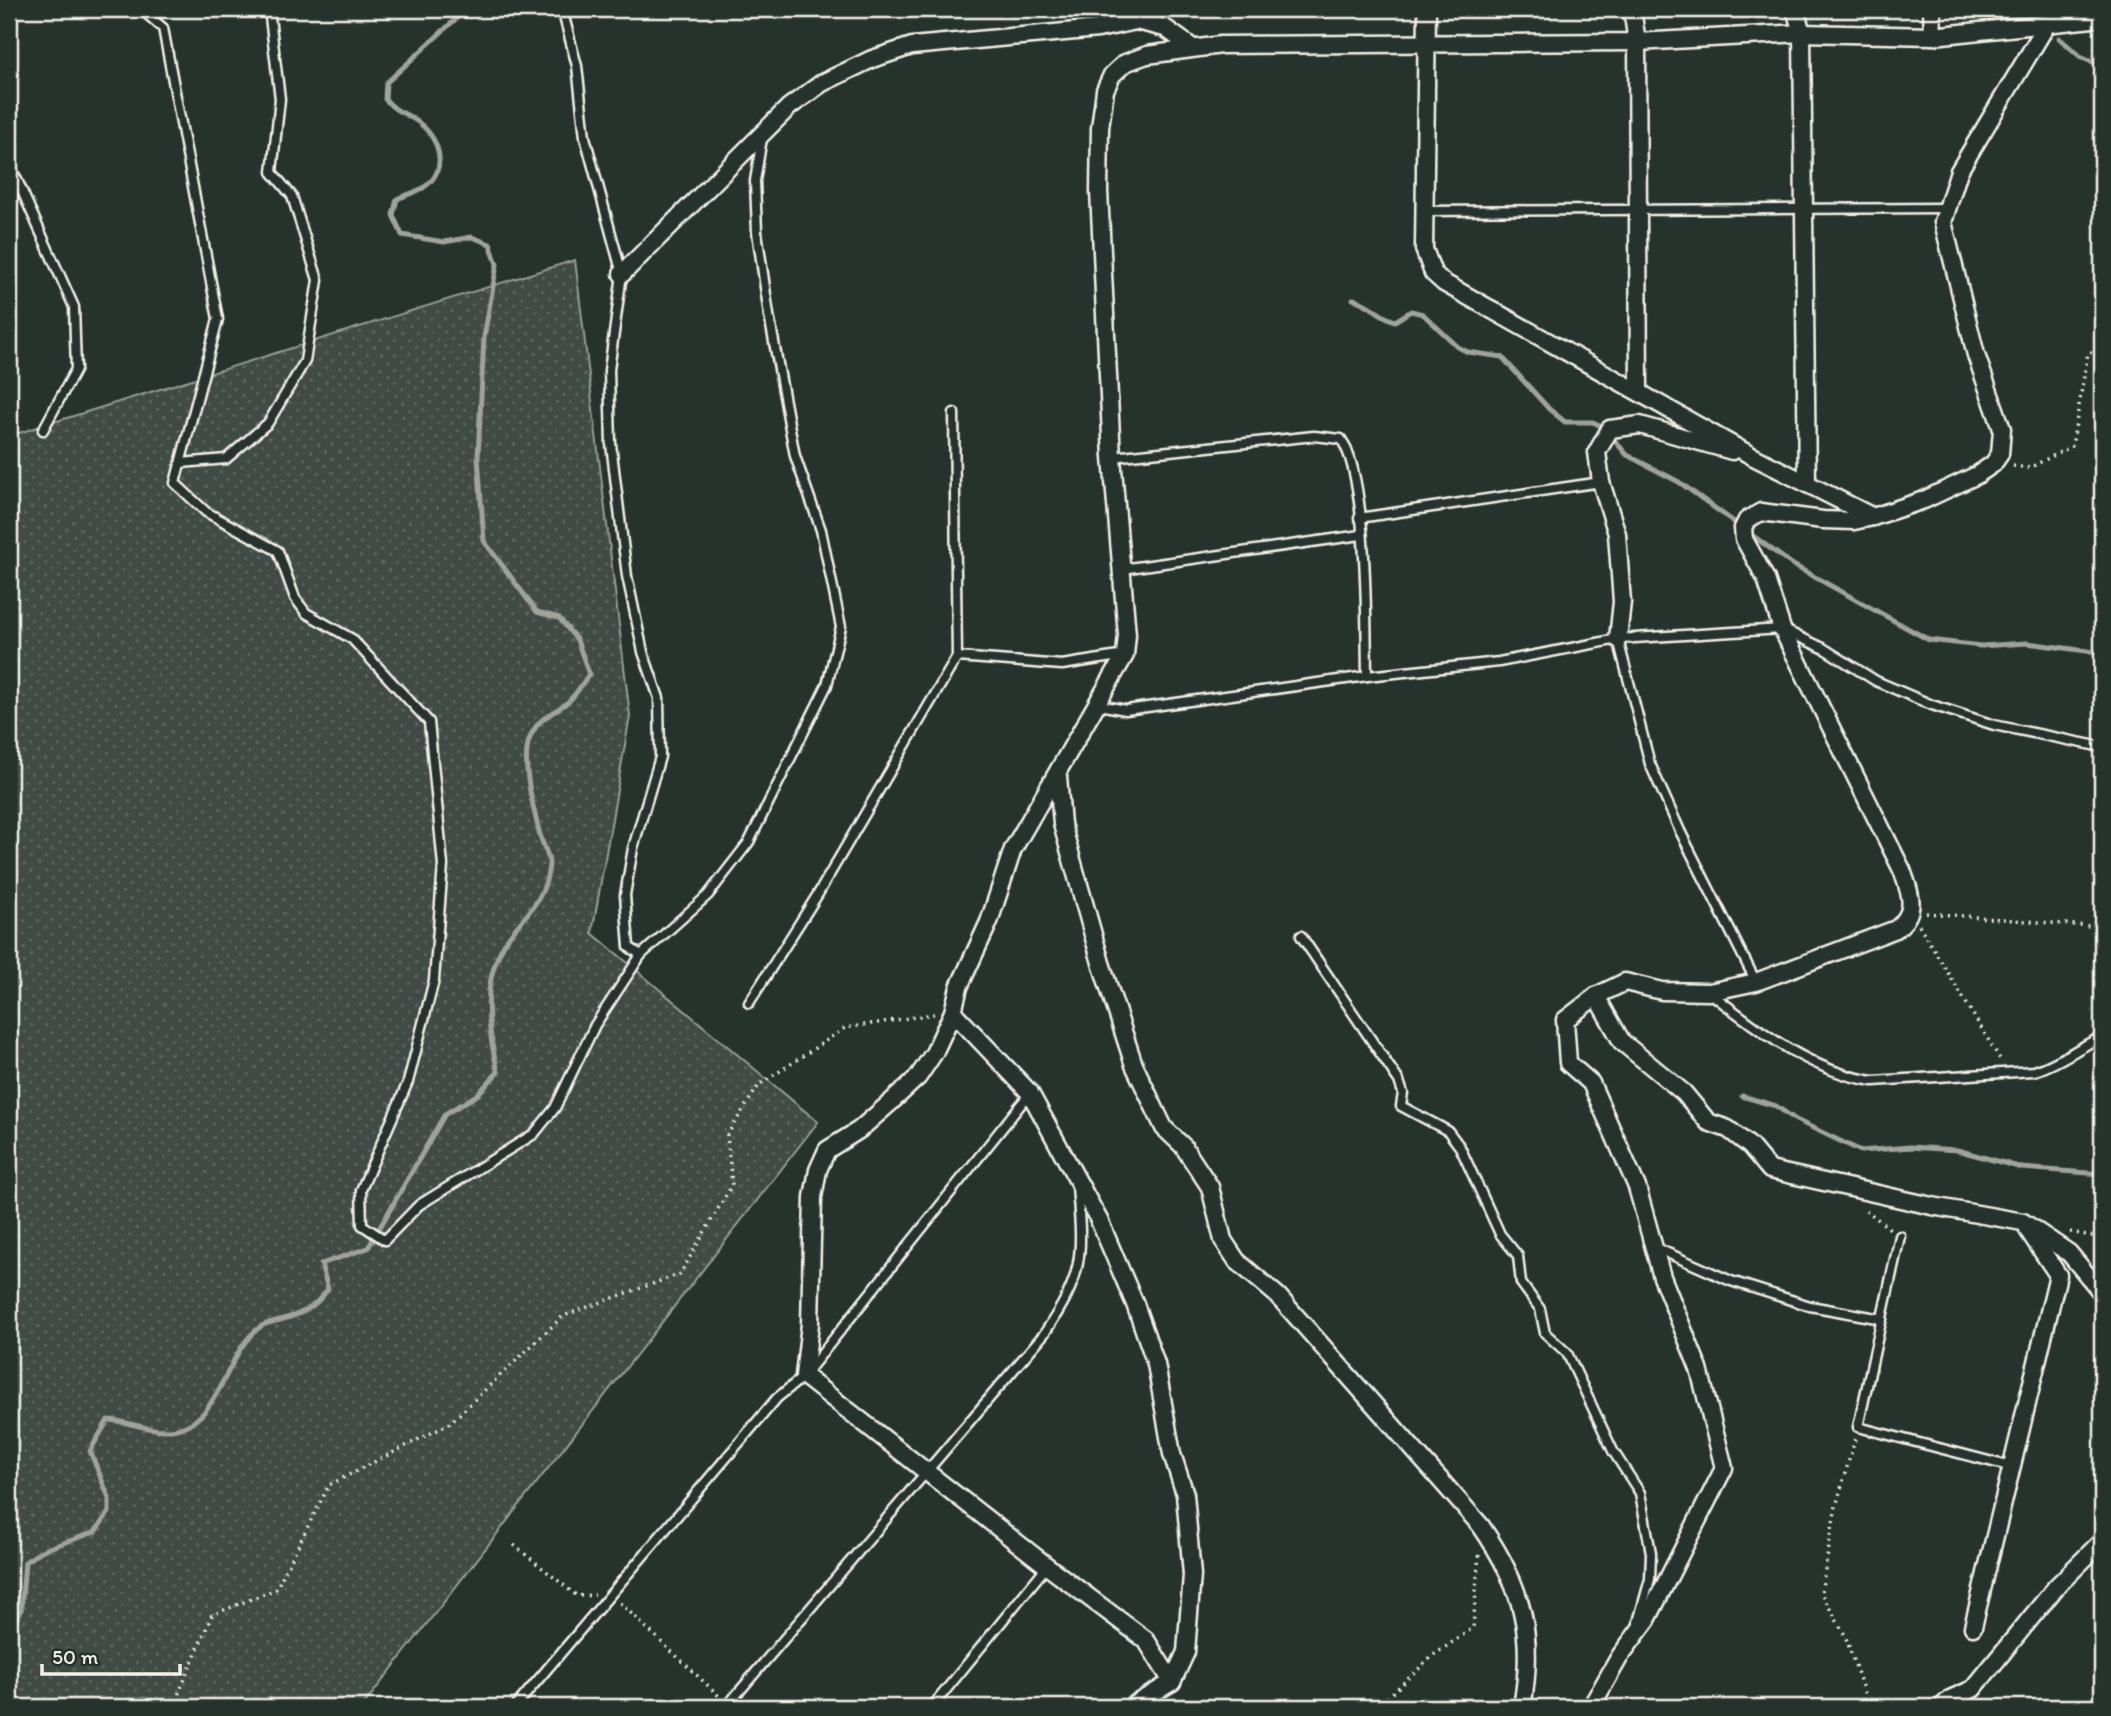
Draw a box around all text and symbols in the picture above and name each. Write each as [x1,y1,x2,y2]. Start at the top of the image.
scale bar [42,1632,180,1676]
text: 50 m [52,1644,99,1669]

